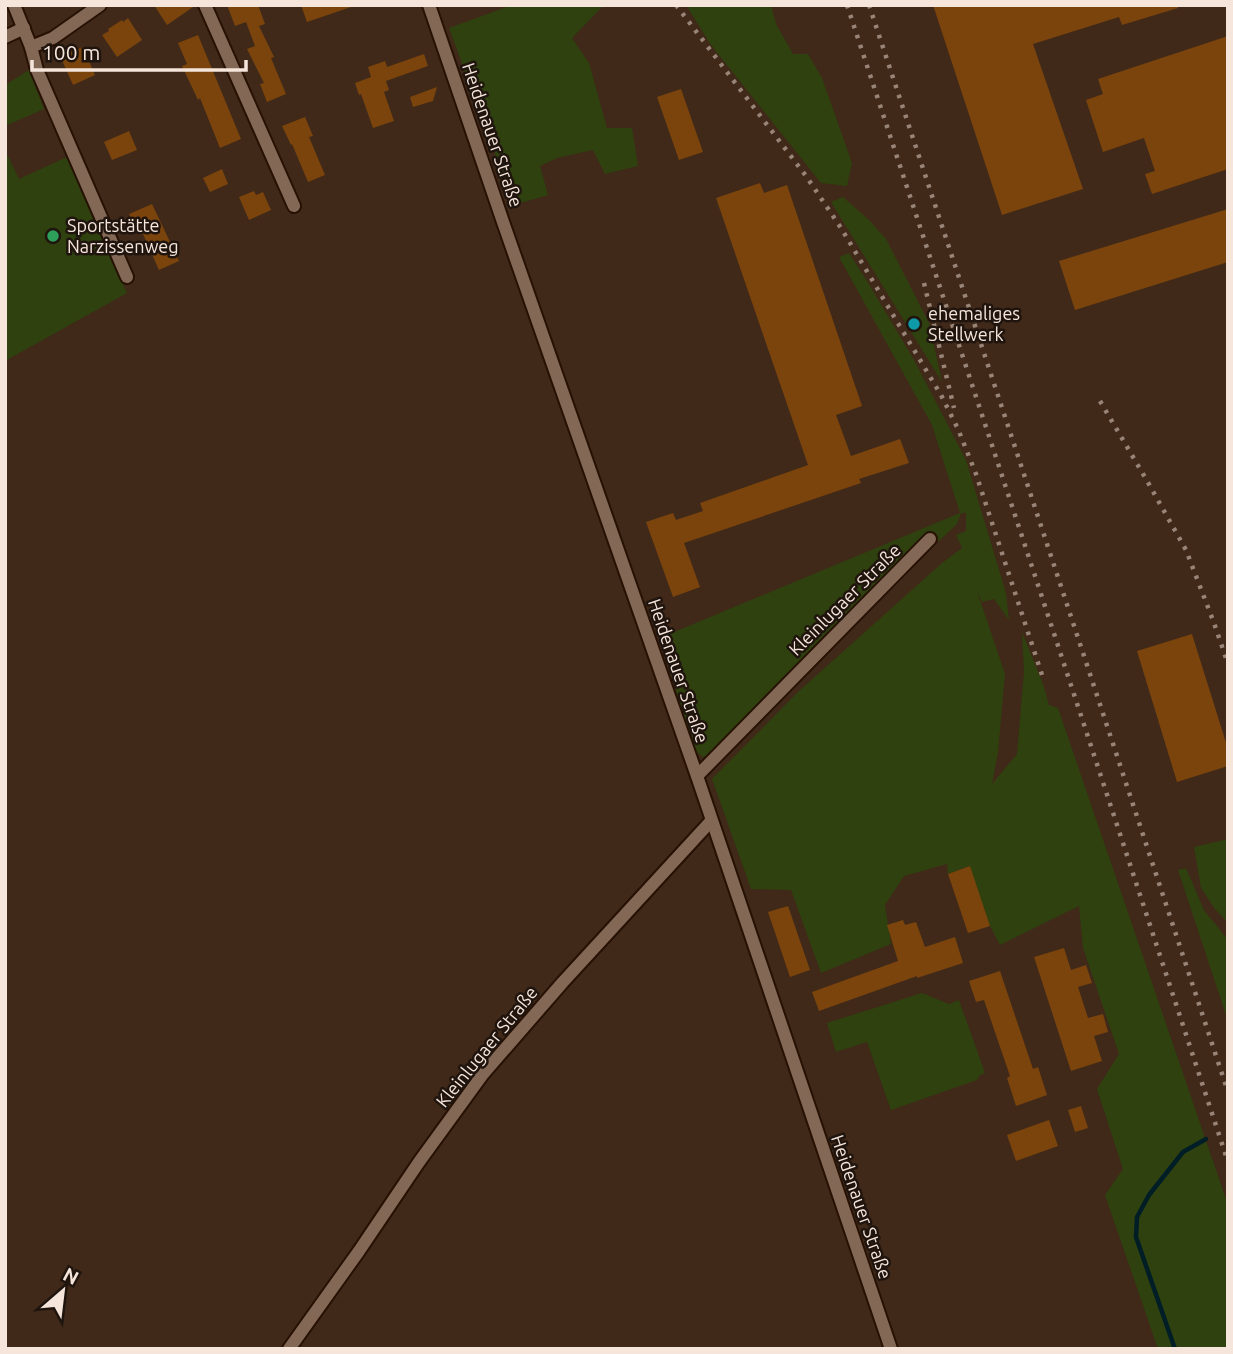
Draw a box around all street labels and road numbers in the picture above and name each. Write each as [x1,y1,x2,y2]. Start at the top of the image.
street label: Heidenauer Straße [459,60,527,209]
street label: Kleinlugaer Straße [785,540,904,659]
street label: Heidenauer Straße [645,596,713,745]
street label: Kleinlugaer Straße [432,982,541,1111]
street label: Heidenauer Straße [828,1132,896,1281]

